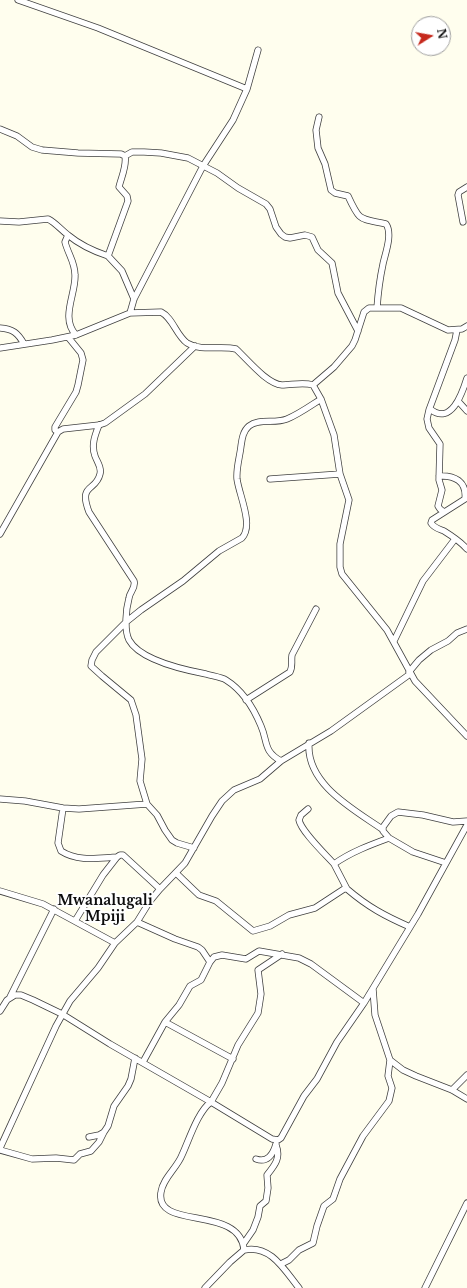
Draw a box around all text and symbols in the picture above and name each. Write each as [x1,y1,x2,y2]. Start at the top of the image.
north arrow [411,16,451,56]
text: N [434,27,450,40]
district label: Mwanalugali Mpiji [57,893,153,926]

